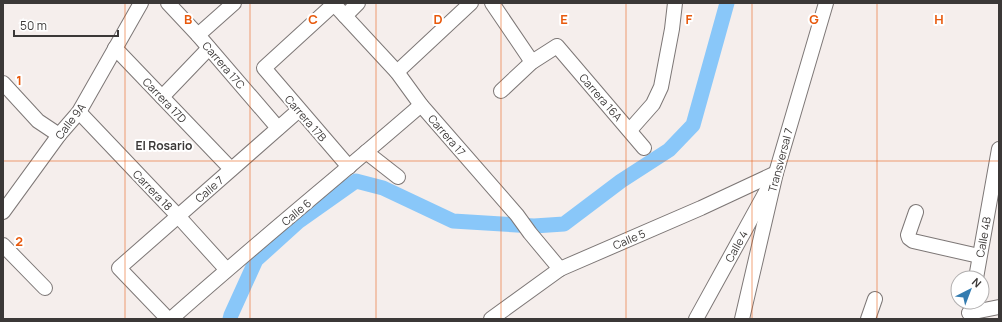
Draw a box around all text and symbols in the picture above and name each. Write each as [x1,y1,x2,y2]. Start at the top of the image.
text: B [184,10,192,28]
text: C [308,10,318,28]
text: D [433,10,443,28]
text: E [560,10,568,28]
text: F [686,10,693,28]
text: G [809,10,819,28]
text: H [934,10,944,28]
scale bar [14,12,118,38]
text: 50 m [20,17,47,34]
street label: Carrera 17C [199,38,249,92]
street label: Carrera 16A [576,70,626,124]
text: 1 [16,71,22,89]
street label: Carrera 17D [140,74,190,126]
street label: Carrera 17B [282,92,330,145]
street label: Calle 9A [52,100,89,142]
street label: Carrera 17 [425,111,469,159]
street label: Transversal 7 [764,126,796,194]
district label: El Rosario [136,137,192,154]
street label: Carrera 18 [130,166,176,214]
street label: Calle 7 [192,172,226,206]
street label: Calle 6 [278,195,314,229]
street label: Calle 4B [972,215,994,258]
street label: Calle 5 [610,225,648,253]
street label: Calle 4 [721,227,751,265]
text: 2 [15,232,23,250]
north arrow [950,270,990,310]
text: N [969,274,985,290]

